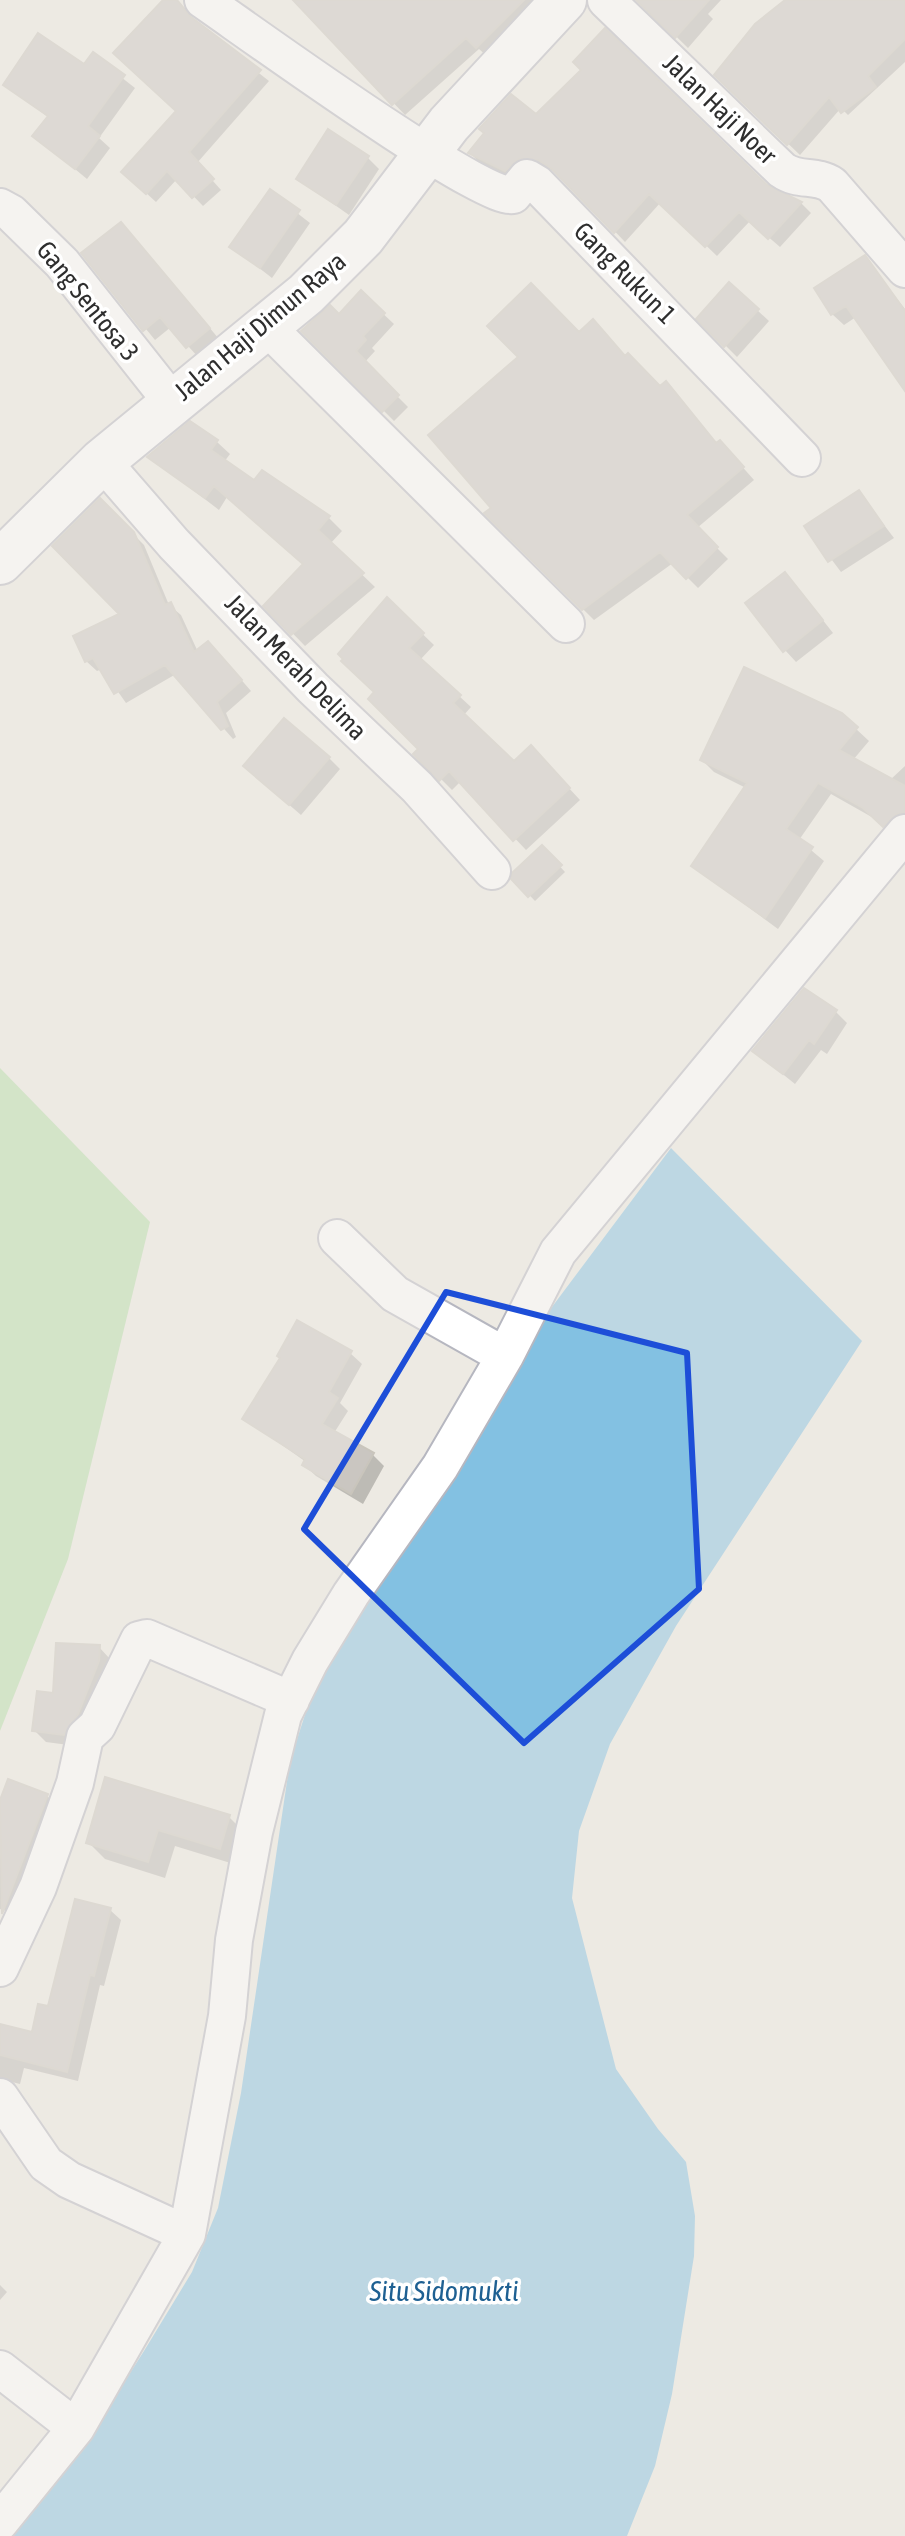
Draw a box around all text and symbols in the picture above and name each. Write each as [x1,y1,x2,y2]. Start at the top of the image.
street label: Jalan Haji Noer [657,48,783,170]
street label: Gang Rukun 1 [568,216,682,330]
street label: Gang Sentosa 3 [31,235,145,367]
street label: Jalan Haji Dimun Raya [168,246,352,406]
street label: Jalan Merah Delima [219,588,373,746]
water label: Situ Sidomukti [369,2275,518,2307]

